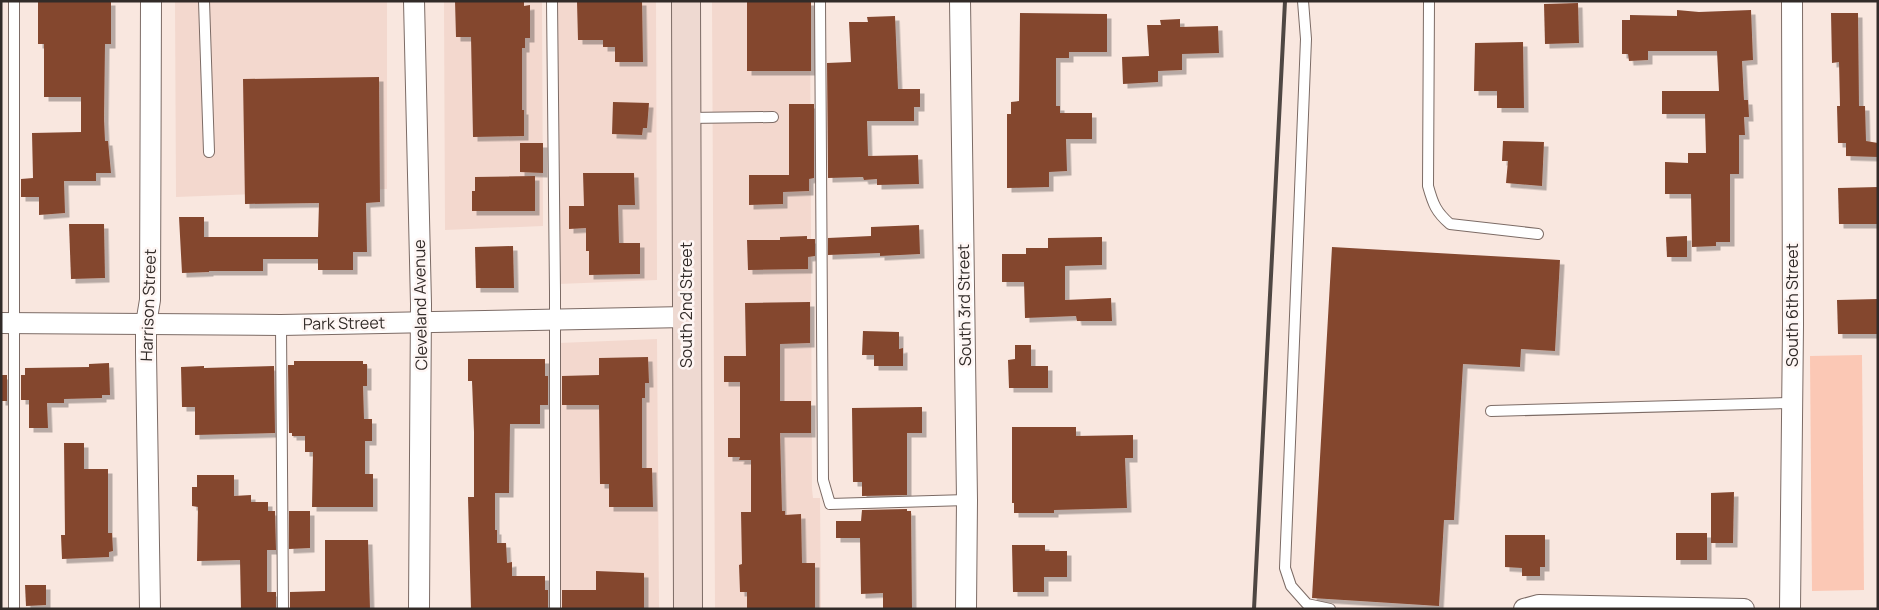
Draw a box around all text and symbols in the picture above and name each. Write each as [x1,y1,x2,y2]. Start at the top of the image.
street label: Cleveland Avenue [408,239,432,371]
street label: South 2nd Street [675,242,697,368]
street label: South 6th Street [1781,243,1803,367]
street label: South 3rd Street [952,244,976,366]
street label: Harrison Street [135,248,161,362]
street label: Park Street [303,311,385,335]

